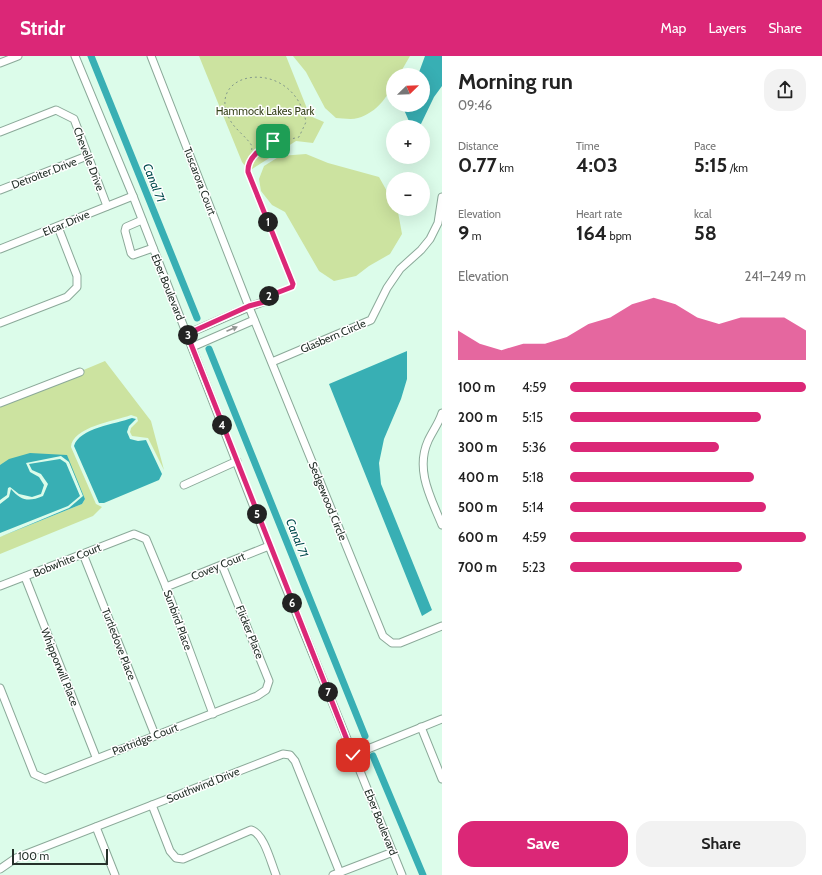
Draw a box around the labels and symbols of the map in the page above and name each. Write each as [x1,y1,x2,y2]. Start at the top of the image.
north arrow [386,68,430,112]
park label: Hammock Lakes Park [216,104,314,118]
pin [256,124,290,158]
street label: Chevelle Drive [70,125,108,193]
street label: Tuscarora Court [181,145,219,217]
street label: Detroiter Drive [9,154,79,192]
water label: Canal 71 [140,161,169,205]
street label: Elcar Drive [40,207,92,239]
pin: 1 [258,212,278,232]
street label: Eber Boulevard [148,252,188,322]
pin: 2 [259,286,279,306]
street label: Glasbern Circle [298,316,368,356]
pin: 3 [178,325,198,345]
one-way arrow [227,326,238,332]
pin: 4 [212,415,232,435]
street label: Sedgewood Circle [306,460,350,543]
pin: 5 [247,504,267,524]
water label: Canal 71 [283,516,312,560]
street label: Bobwhite Court [31,540,103,580]
street label: Covey Court [189,549,247,583]
street label: Sunbird Place [161,588,196,652]
pin: 6 [282,593,302,613]
street label: Flicker Place [233,603,267,661]
street label: Turtledove Place [99,606,139,682]
street label: Whipporwill Place [38,626,82,708]
pin: 7 [318,682,338,702]
street label: Partridge Court [110,720,180,758]
pin [336,738,370,772]
street label: Southwind Drive [164,764,242,806]
street label: Eber Boulevard [361,787,401,857]
scale bar [12,847,108,866]

